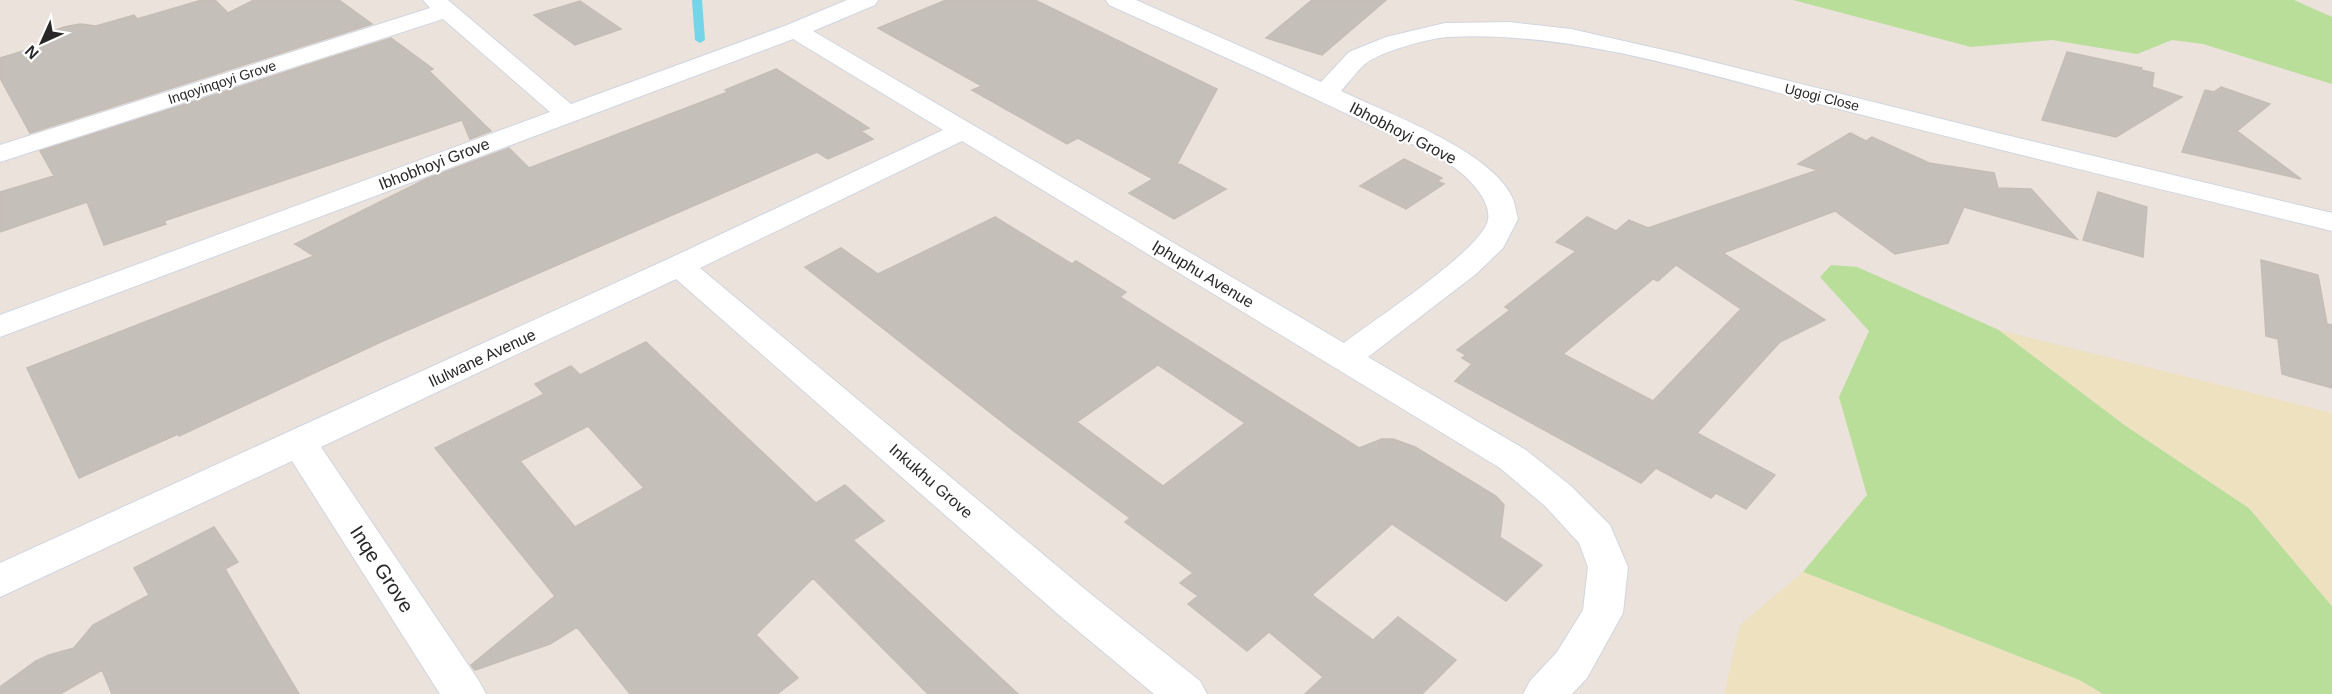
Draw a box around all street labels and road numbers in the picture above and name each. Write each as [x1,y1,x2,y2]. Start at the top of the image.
street label: Inqoyinqoyi Grove [166,57,278,107]
street label: Ugogi Close [1783,80,1861,114]
street label: Ibhobhoyi Grove [1347,99,1459,167]
street label: Ibhobhoyi Grove [376,135,492,193]
street label: Iphuphu Avenue [1149,237,1257,311]
street label: Ilulwane Avenue [426,326,538,390]
street label: Inkukhu Grove [886,440,976,522]
street label: Inqe Grove [346,522,418,616]

